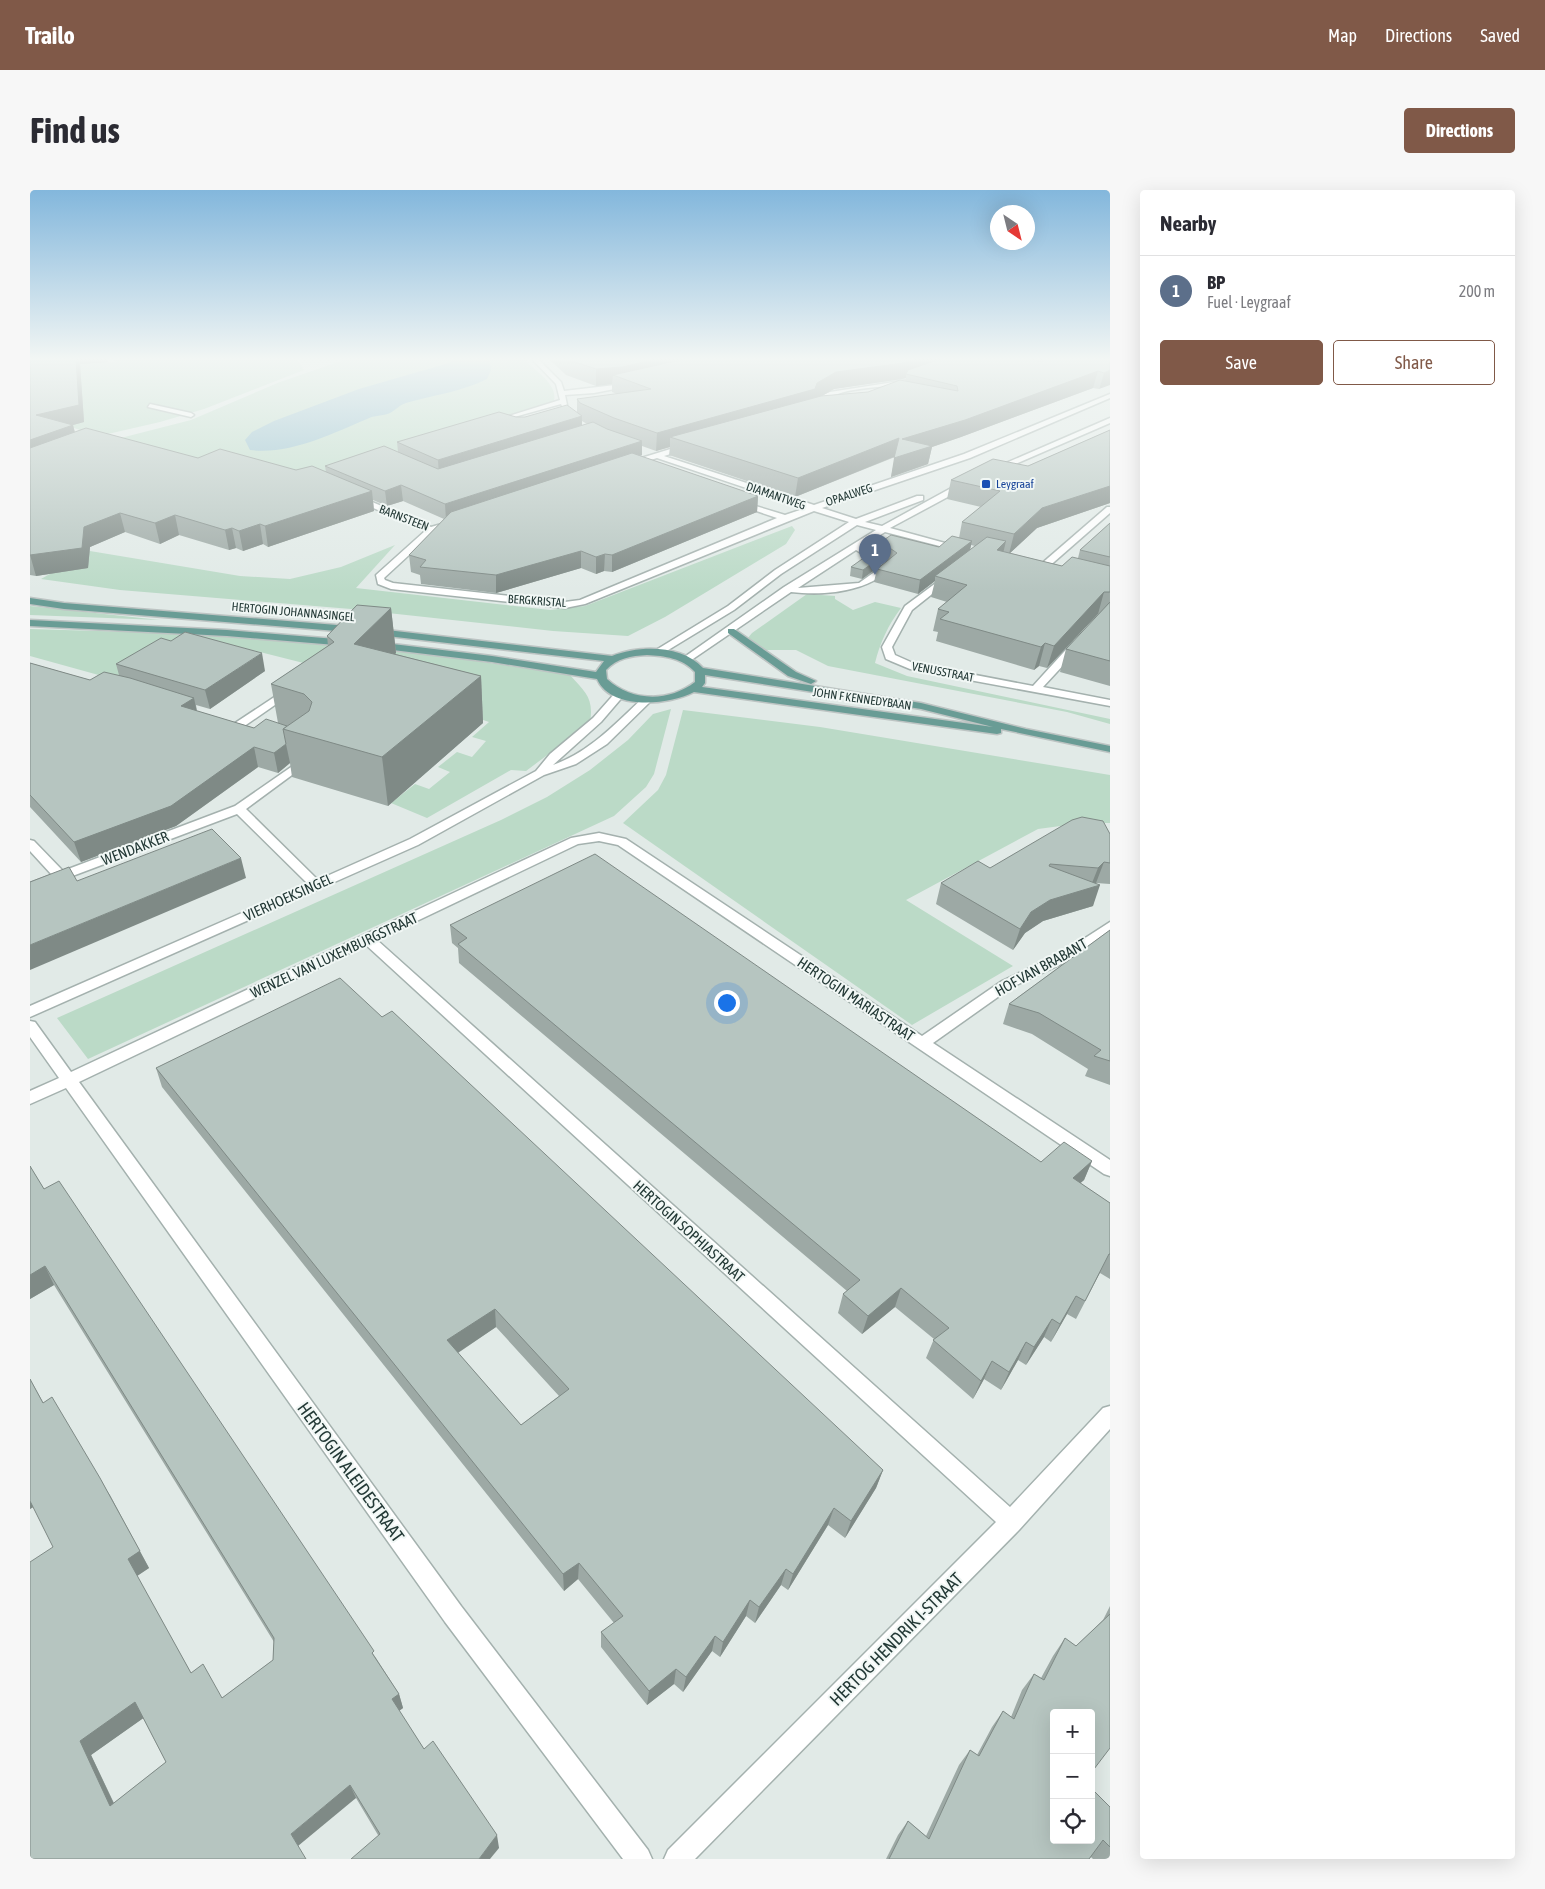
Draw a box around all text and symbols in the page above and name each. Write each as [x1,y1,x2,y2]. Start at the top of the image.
text: Trailo [25,22,75,49]
text: Map [1328,25,1357,46]
text: Directions [1385,25,1452,46]
text: Saved [1480,25,1520,46]
button: Directions [1404,108,1515,153]
text: Find us [30,110,120,150]
north arrow [990,205,1035,250]
text: Nearby [1160,211,1216,235]
text: BP [1207,271,1225,293]
text: 1 [1172,282,1180,300]
text: 200 m [1459,282,1495,300]
text: Fuel · Leygraaf [1207,293,1291,311]
button: Save [1160,340,1323,385]
button: Share [1333,340,1495,385]
place label: Leygraaf [996,477,1035,491]
marker: Leygraaf [980,478,992,490]
street label: DIAMANTWEG [744,479,808,513]
street label: OPAALWEG [824,481,874,509]
street label: BARNSTEEN [377,502,431,534]
pin: 1 [859,534,891,575]
street label: BERGKRISTAL [507,592,567,610]
street label: HERTOGIN JOHANNASINGEL [231,600,355,624]
street label: VENUSSTRAAT [911,659,976,685]
street label: JOHN F KENNEDYBAAN [812,685,912,713]
street label: WENDAKKER [99,827,171,869]
street label: VIERHOEKSINGEL [241,870,335,924]
street label: WENZEL VAN LUXEMBURGSTRAAT [248,909,421,1001]
street label: HOF VAN BRABANT [992,934,1090,999]
street label: HERTOGIN MARIASTRAAT [794,954,918,1045]
your location [714,990,740,1016]
street label: HERTOGIN SOPHIASTRAAT [630,1177,748,1286]
street label: HERTOGIN ALEIDESTRAAT [293,1398,409,1546]
street label: HERTOG HENDRIK I-STRAAT [825,1568,967,1710]
map controls [1050,1709,1095,1844]
button: + [1050,1709,1095,1754]
button: − [1050,1754,1095,1799]
button: locate [1050,1799,1095,1844]

